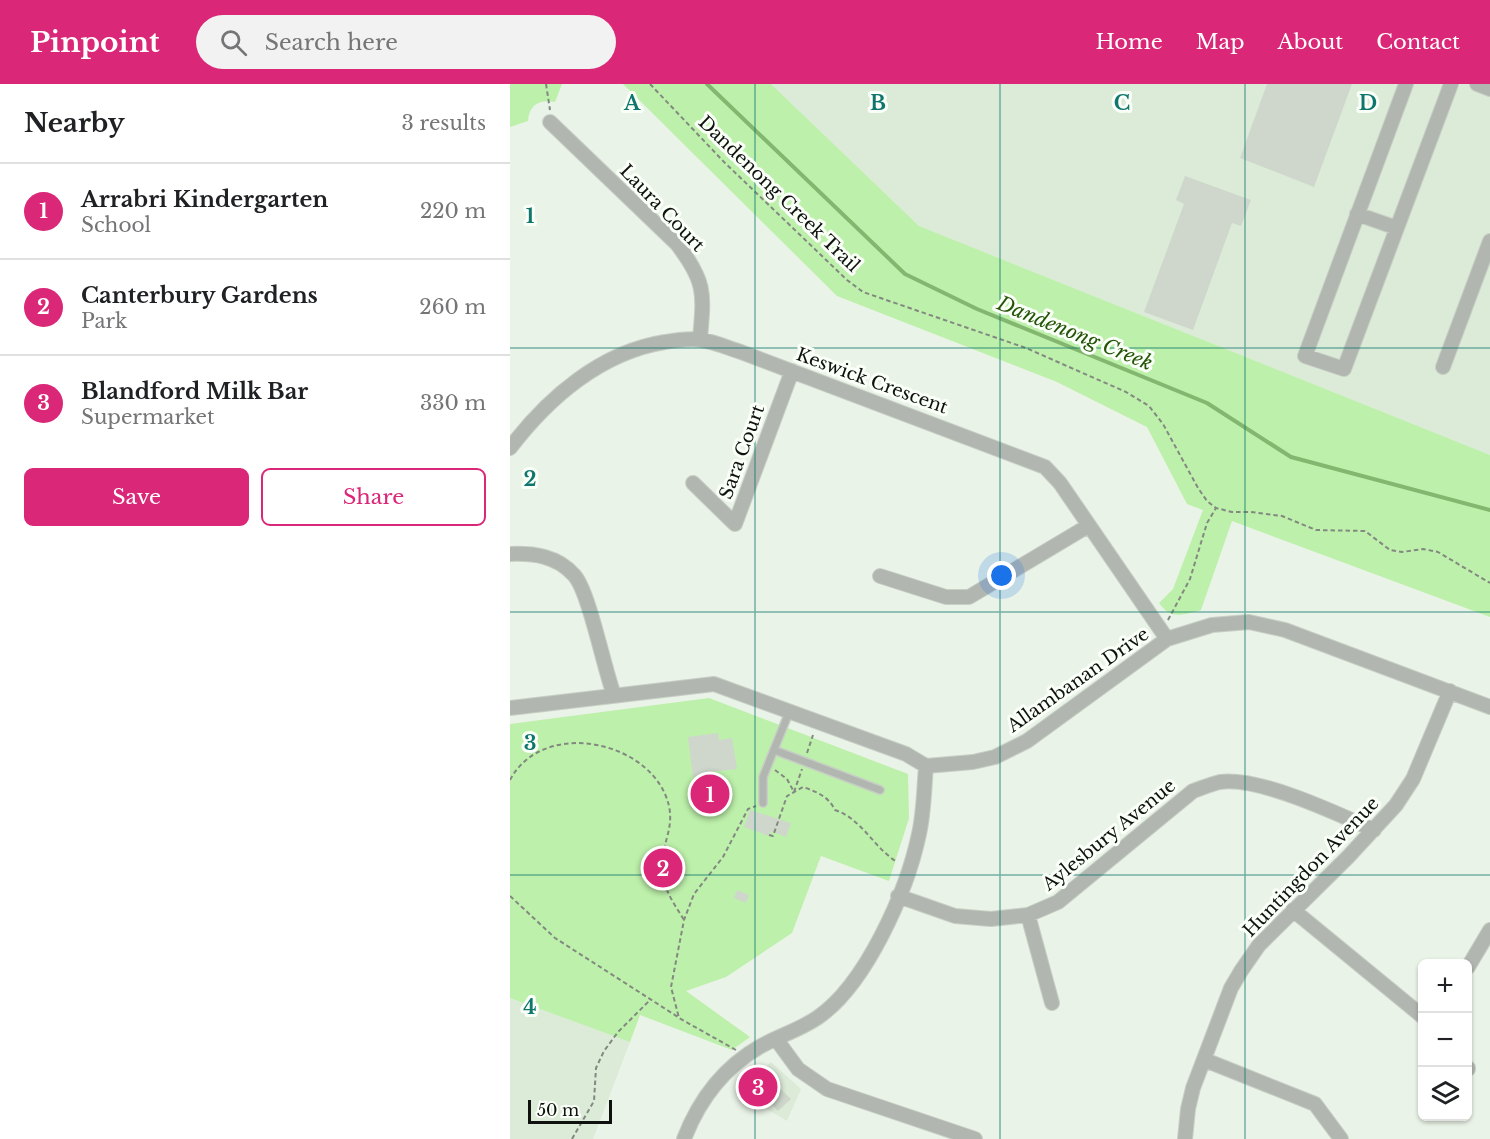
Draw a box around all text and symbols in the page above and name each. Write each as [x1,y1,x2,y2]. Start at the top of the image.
search box [196,15,616,69]
text: Pinpoint [30,25,160,60]
icon: search [217,26,250,59]
text: Search here [265,29,398,56]
text: Home [1096,29,1163,55]
text: Map [1196,29,1244,55]
text: About [1277,29,1343,55]
text: Contact [1376,29,1460,55]
text: A [623,91,641,115]
text: B [870,91,886,115]
text: C [1114,91,1130,115]
text: D [1359,91,1377,115]
text: Nearby [24,107,125,139]
text: 3 results [402,111,486,135]
street label: Dandenong Creek Trail [694,111,864,277]
street label: Laura Court [615,160,709,256]
text: Arrabri Kindergarten [81,186,328,213]
text: 1 [39,199,48,223]
text: 220 m [420,199,486,223]
text: 1 [526,204,535,228]
text: School [81,213,151,237]
text: Canterbury Gardens [81,282,318,309]
water label: Dandenong Creek [993,291,1156,375]
text: 2 [37,295,50,319]
text: 260 m [419,295,486,319]
text: Park [81,309,127,333]
street label: Keswick Crescent [793,343,951,419]
text: Blandford Milk Bar [81,378,308,405]
text: 3 [37,391,50,415]
text: 330 m [420,391,486,415]
street label: Sara Court [715,402,769,502]
text: Supermarket [81,405,215,429]
text: 2 [523,467,537,491]
button: Save [24,468,249,526]
button: Share [261,468,486,526]
your location [987,561,1016,590]
street label: Allambanan Drive [1002,623,1153,738]
text: 3 [524,731,536,755]
pin: 1 [690,772,730,816]
street label: Aylesbury Avenue [1037,775,1180,896]
street label: Huntingdon Avenue [1238,792,1384,942]
pin: 2 [644,846,682,890]
map controls [1418,959,1472,1121]
button: + [1418,959,1472,1013]
text: 4 [523,995,537,1019]
button: − [1418,1013,1472,1067]
pin: 3 [738,1064,778,1110]
button: layers [1418,1067,1472,1121]
scale bar [528,1097,612,1124]
text: 50 m [537,1100,579,1120]

